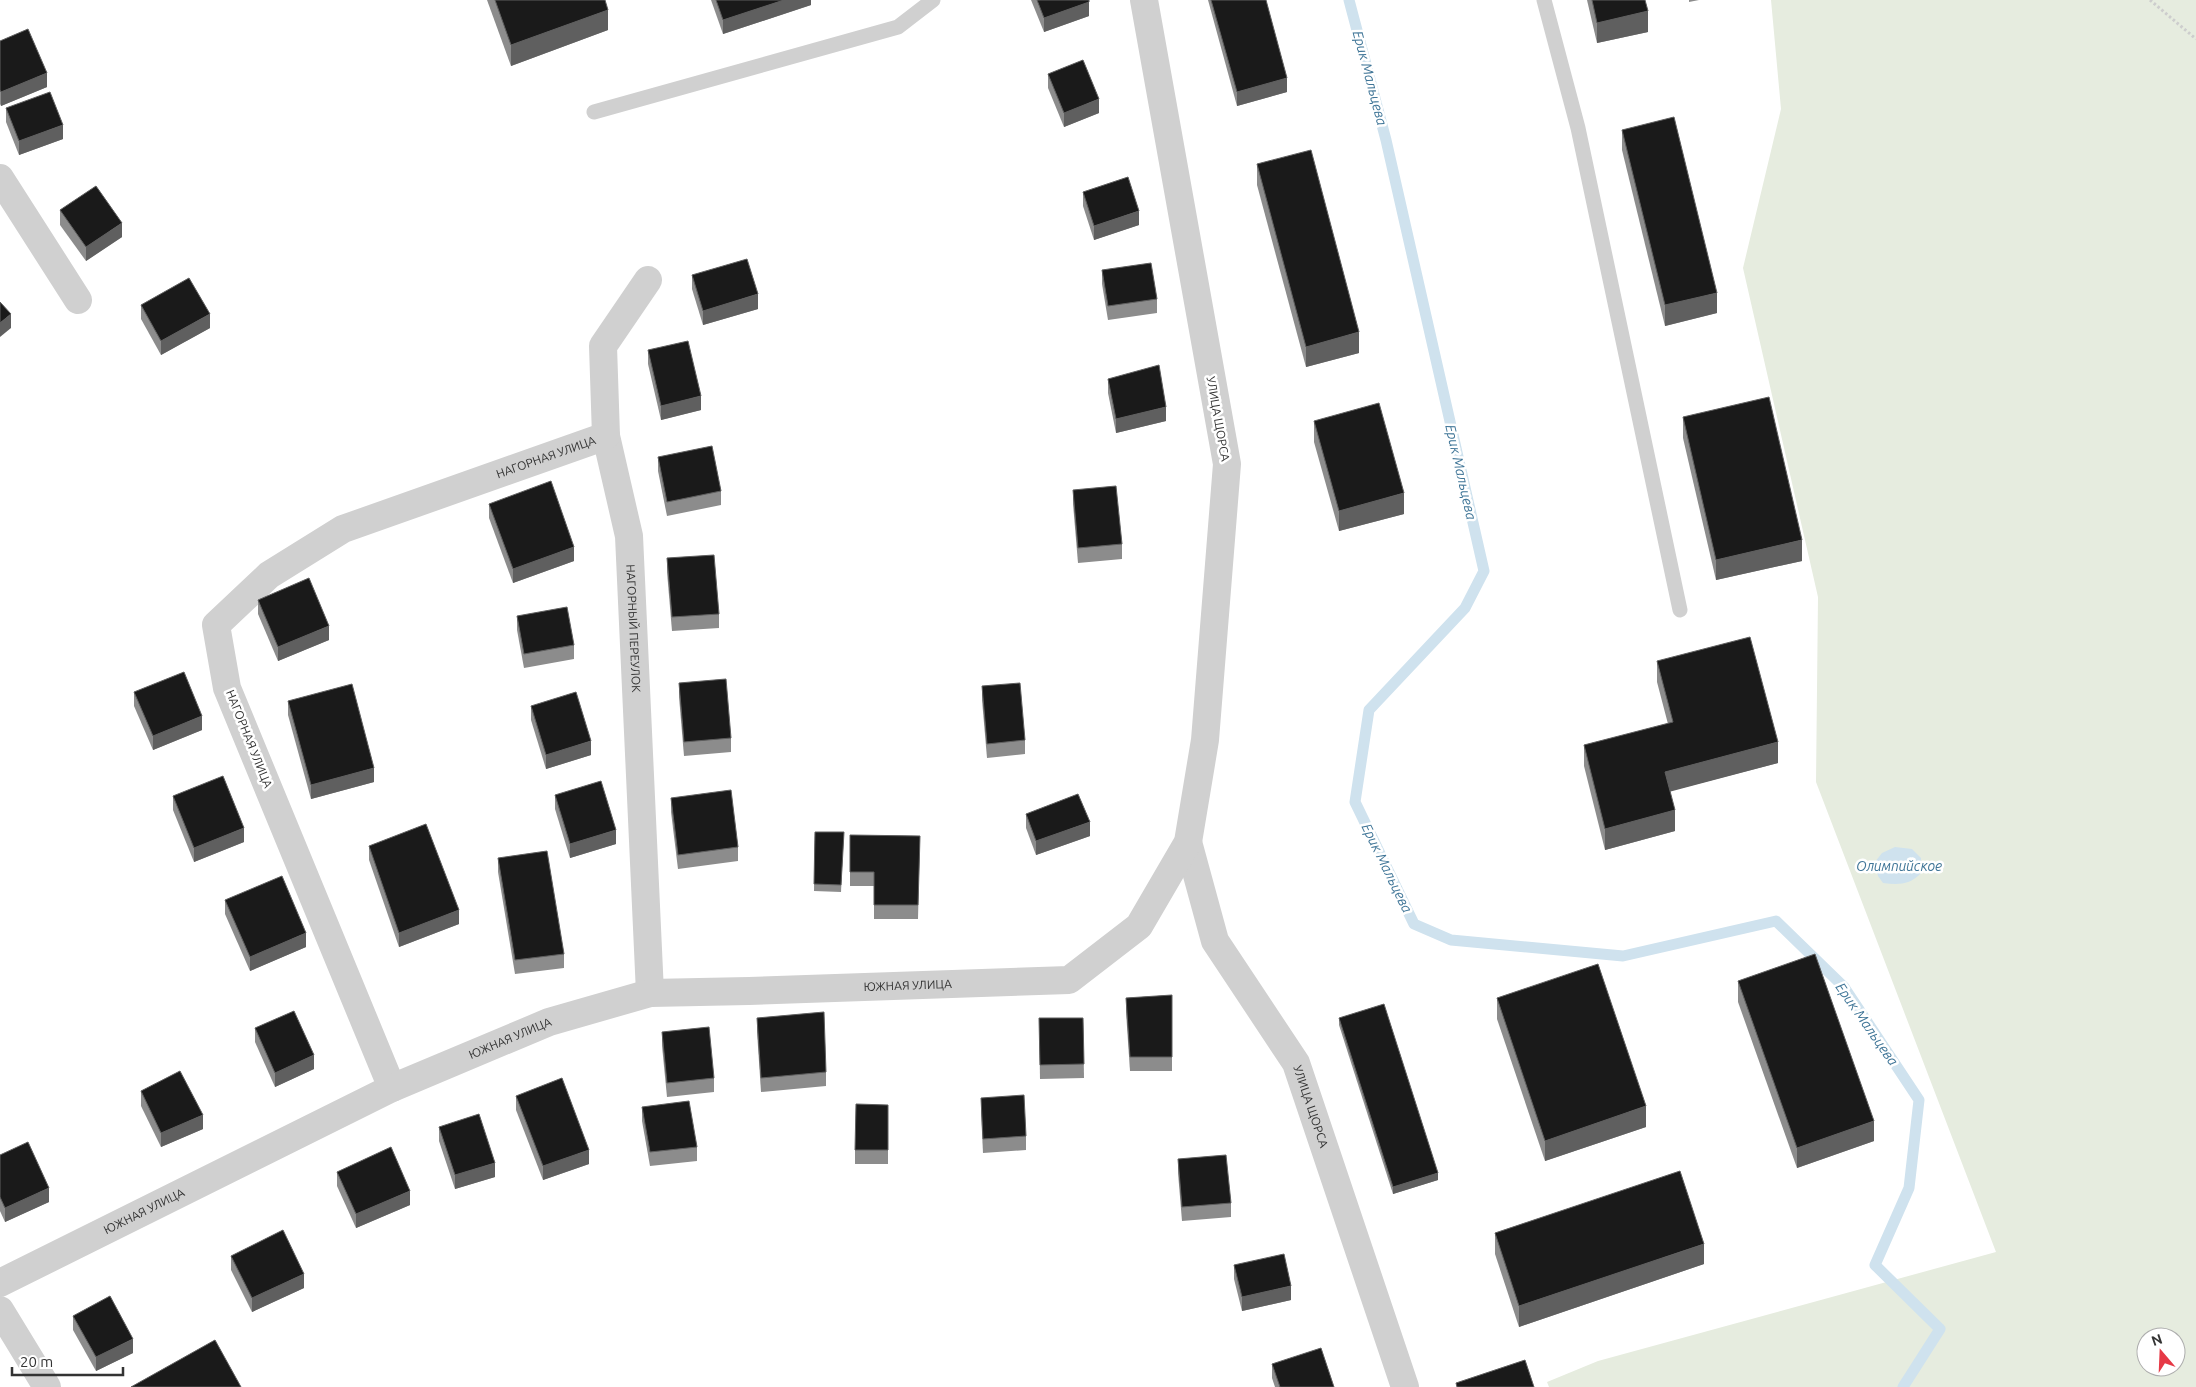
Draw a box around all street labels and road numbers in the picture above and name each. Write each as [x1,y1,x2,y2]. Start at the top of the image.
street label: УЛИЦА ЩОРСА [1205,375,1232,463]
street label: НАГОРНАЯ УЛИЦА [494,433,598,480]
street label: НАГОРНЫЙ ПЕРЕУЛОК [624,564,643,693]
street label: НАГОРНАЯ УЛИЦА [224,688,275,790]
street label: ЮЖНАЯ УЛИЦА [863,977,952,993]
street label: ЮЖНАЯ УЛИЦА [467,1015,553,1061]
street label: УЛИЦА ЩОРСА [1291,1064,1331,1149]
street label: ЮЖНАЯ УЛИЦА [101,1185,187,1236]

